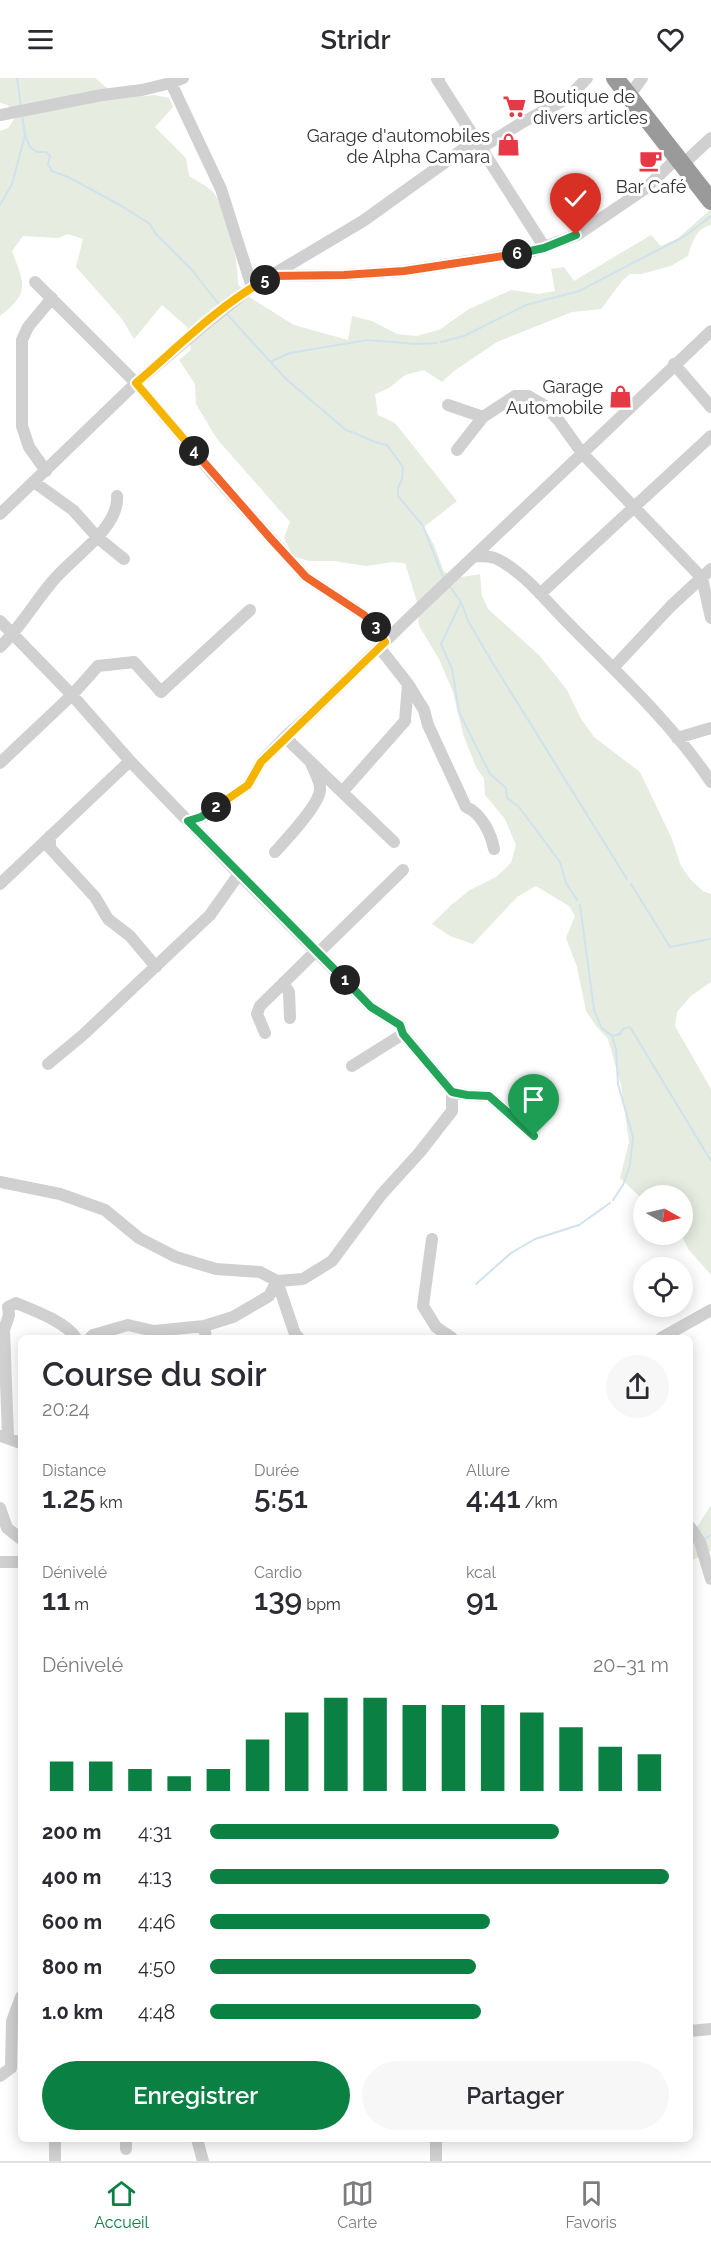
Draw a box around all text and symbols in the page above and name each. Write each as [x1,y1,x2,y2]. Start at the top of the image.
icon: menu [24,23,57,56]
icon: heart [654,23,687,56]
text: Stridr [320,24,391,55]
place label: Boutique de divers articles [533,86,648,128]
supermarket icon: Boutique de divers articles [502,93,528,119]
place label: Garage d'automobiles de Alpha Camara [307,125,490,167]
shop icon: Garage d'automobiles de Alpha Camara [495,132,521,158]
cafe icon: Bar Café [638,147,664,173]
pin [550,173,601,235]
place label: Bar Café [616,176,687,197]
icon: check [559,182,592,215]
pin: 6 [502,239,532,269]
text: 6 [512,244,522,263]
pin: 5 [250,265,280,295]
text: 5 [261,270,269,289]
place label: Garage Automobile [506,376,603,418]
shop icon: Garage Automobile [608,383,634,409]
pin: 4 [179,436,209,466]
text: 4 [189,441,199,460]
pin: 3 [361,612,391,642]
text: 3 [372,617,380,636]
pin: 2 [201,792,231,822]
text: 2 [211,797,221,816]
pin: 1 [330,965,360,995]
text: 1 [341,970,349,989]
pin [508,1074,559,1136]
icon: arrive [517,1083,550,1116]
north arrow [633,1185,693,1245]
map controls [633,1185,693,1317]
button: locate [633,1257,693,1317]
text: Course du soir [42,1355,267,1394]
button: share [606,1355,669,1418]
text: 20:24 [42,1397,90,1421]
text: Distance [42,1461,106,1480]
text: Durée [254,1461,299,1480]
text: Allure [466,1461,510,1480]
text: 1.25 [42,1480,96,1515]
text: 5:51 [254,1480,308,1515]
text: 4:41 [466,1480,521,1515]
text: km [96,1493,123,1512]
text: /km [521,1493,558,1512]
text: Dénivelé [42,1563,107,1582]
text: Cardio [254,1563,302,1582]
text: kcal [466,1563,496,1582]
text: 11 [42,1582,70,1617]
text: 139 [254,1582,302,1617]
text: 91 [466,1582,498,1617]
text: m [70,1595,89,1614]
text: bpm [302,1595,341,1614]
text: Dénivelé [42,1653,123,1677]
text: 20–31 m [593,1653,669,1677]
text: 200 m [42,1820,101,1844]
text: 4:31 [138,1820,172,1844]
text: 400 m [42,1865,101,1889]
text: 4:13 [138,1865,172,1889]
text: 600 m [42,1910,102,1934]
text: 4:46 [138,1910,176,1934]
text: 800 m [42,1955,102,1979]
text: 4:50 [138,1955,176,1979]
text: 1.0 km [42,2000,103,2024]
text: 4:48 [138,2000,175,2024]
button: Enregistrer [42,2061,350,2130]
button: Partager [362,2061,669,2130]
tab: Accueil [94,2177,149,2232]
tab: Carte [337,2177,377,2232]
tab: Favoris [565,2177,617,2232]

